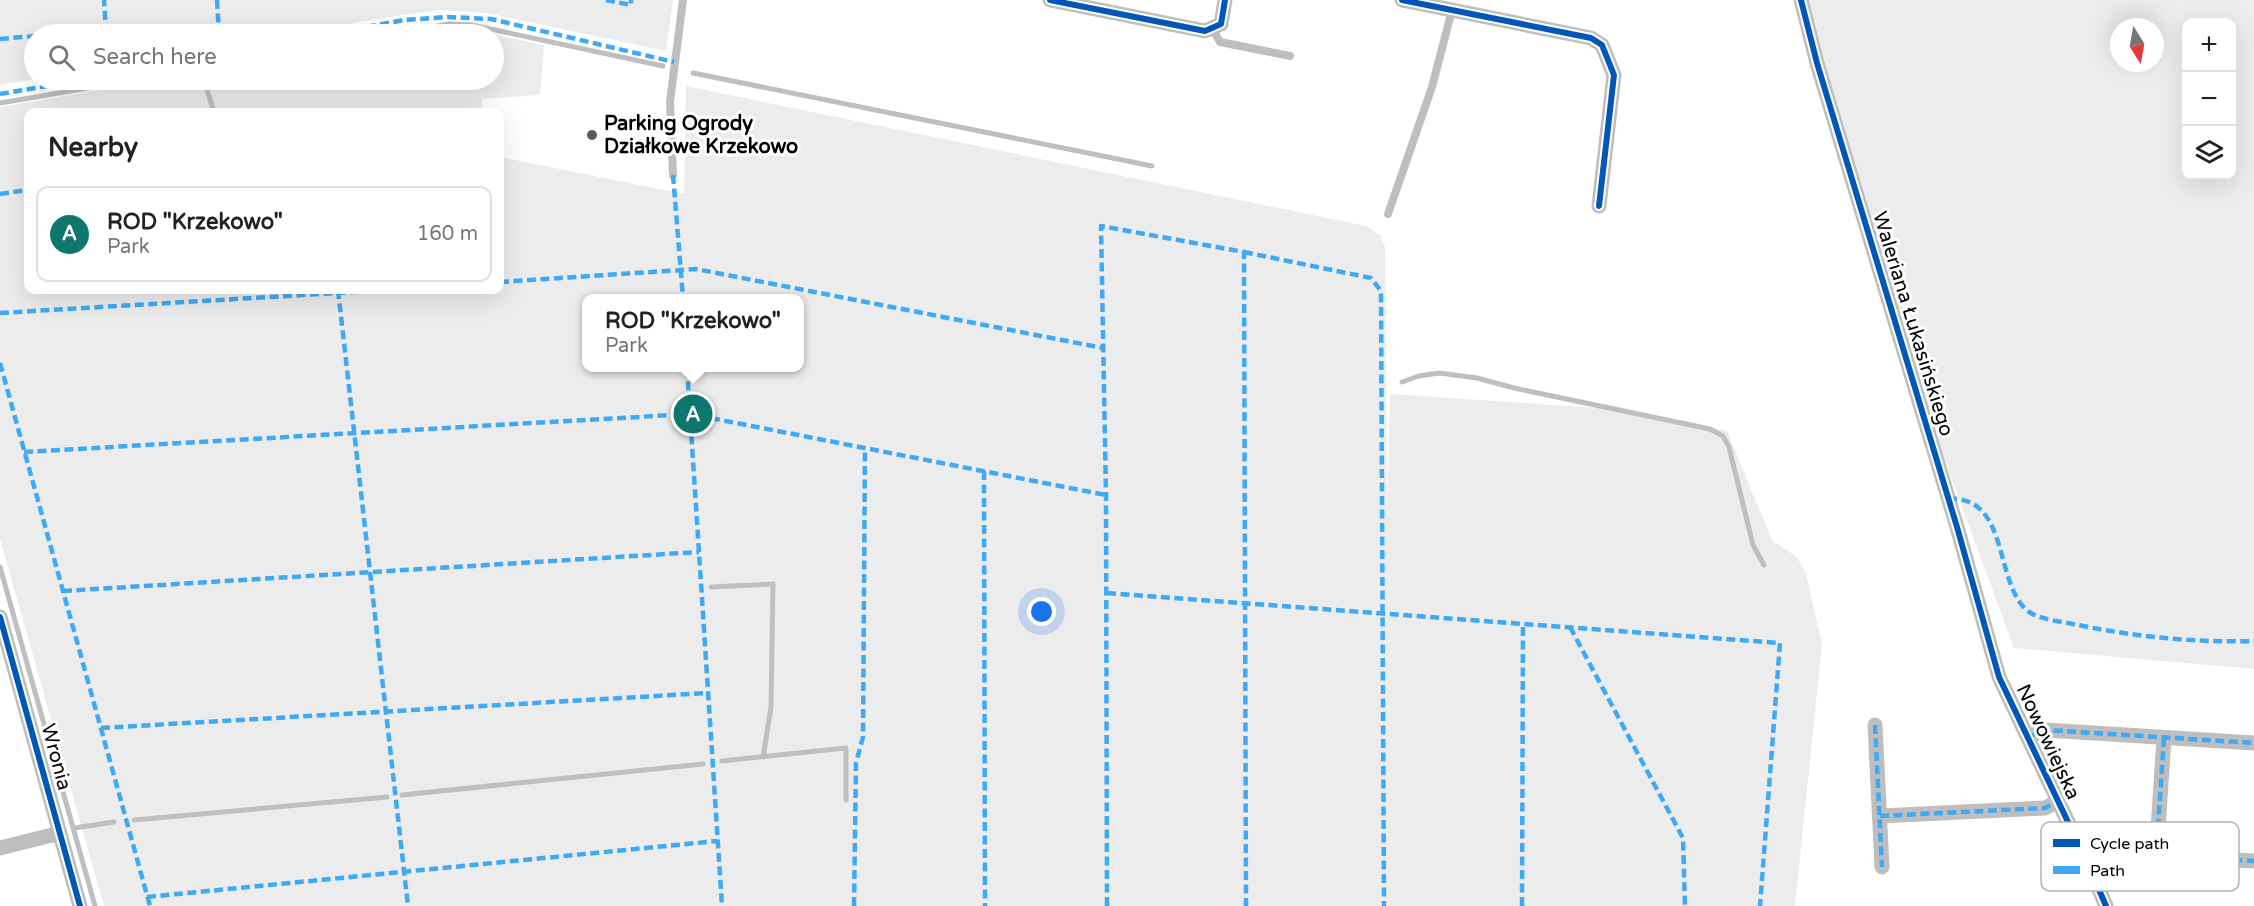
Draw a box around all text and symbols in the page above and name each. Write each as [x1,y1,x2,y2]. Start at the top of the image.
north arrow [2110,18,2164,72]
map controls [2182,18,2236,180]
button: + [2182,18,2236,72]
search box [24,24,504,90]
icon: search [45,41,78,74]
text: Search here [93,44,217,70]
button: − [2182,72,2236,126]
place label: Parking Ogrody Działkowe Krzekowo [604,112,798,159]
button: layers [2182,126,2236,180]
marker: Parking Ogrody Działkowe Krzekowo [585,128,599,142]
text: Nearby [48,132,138,163]
text: ROD "Krzekowo" [107,209,283,235]
street label: Waleriana Łukasińskiego [1867,209,1959,439]
text: A [62,222,77,246]
text: 160 m [417,222,478,246]
text: Park [107,235,150,259]
popup [582,294,804,372]
text: ROD "Krzekowo" [605,308,781,334]
text: Park [605,334,648,358]
pin: A [674,392,712,436]
your location [1027,597,1056,626]
street label: Nowowiejska [2011,681,2085,803]
street label: Wronia [36,721,76,793]
legend [2041,822,2239,891]
text: Cycle path [2090,834,2169,854]
text: Path [2090,861,2125,881]

